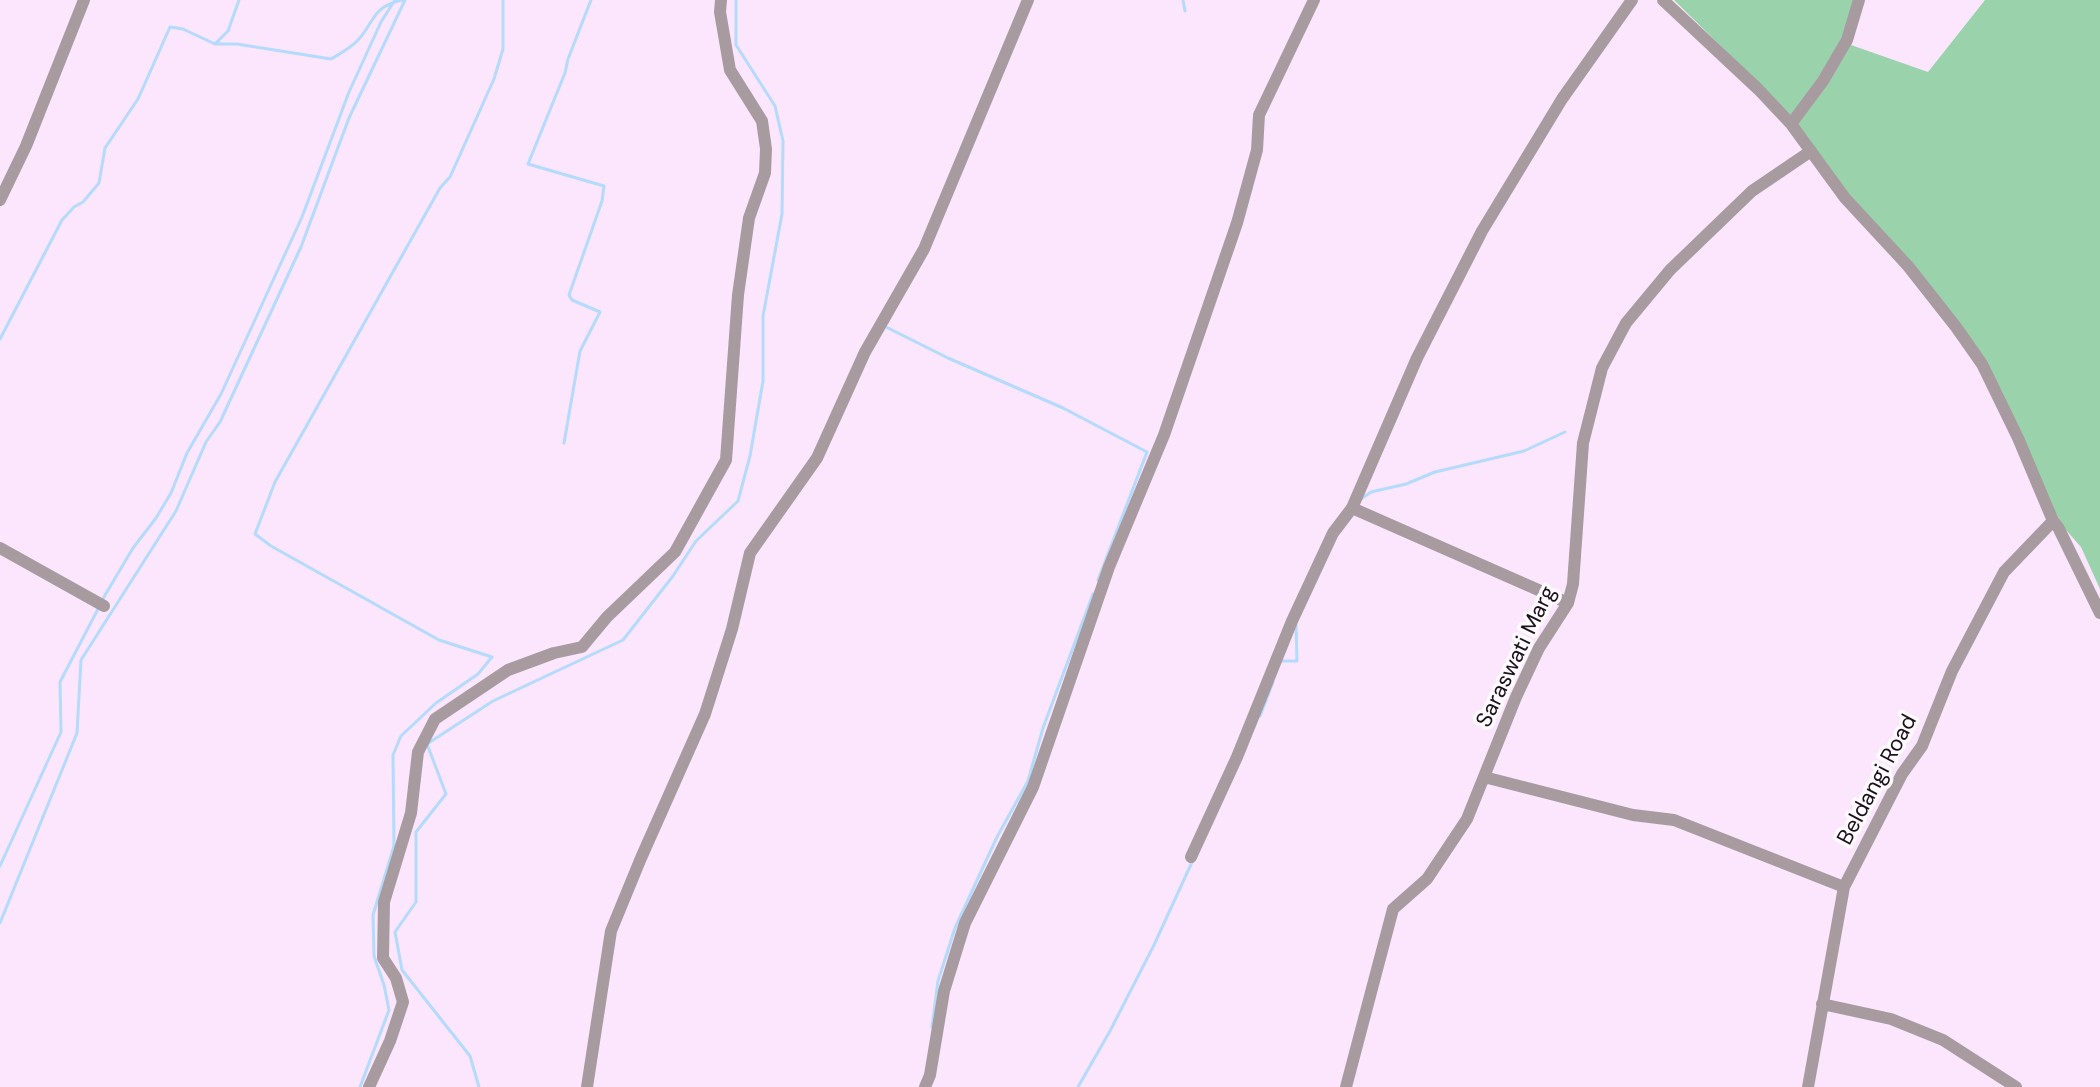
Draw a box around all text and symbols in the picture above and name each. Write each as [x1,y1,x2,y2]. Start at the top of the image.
street label: Saraswati Marg [1471,582,1563,732]
street label: Beldangi Road [1833,710,1923,850]

